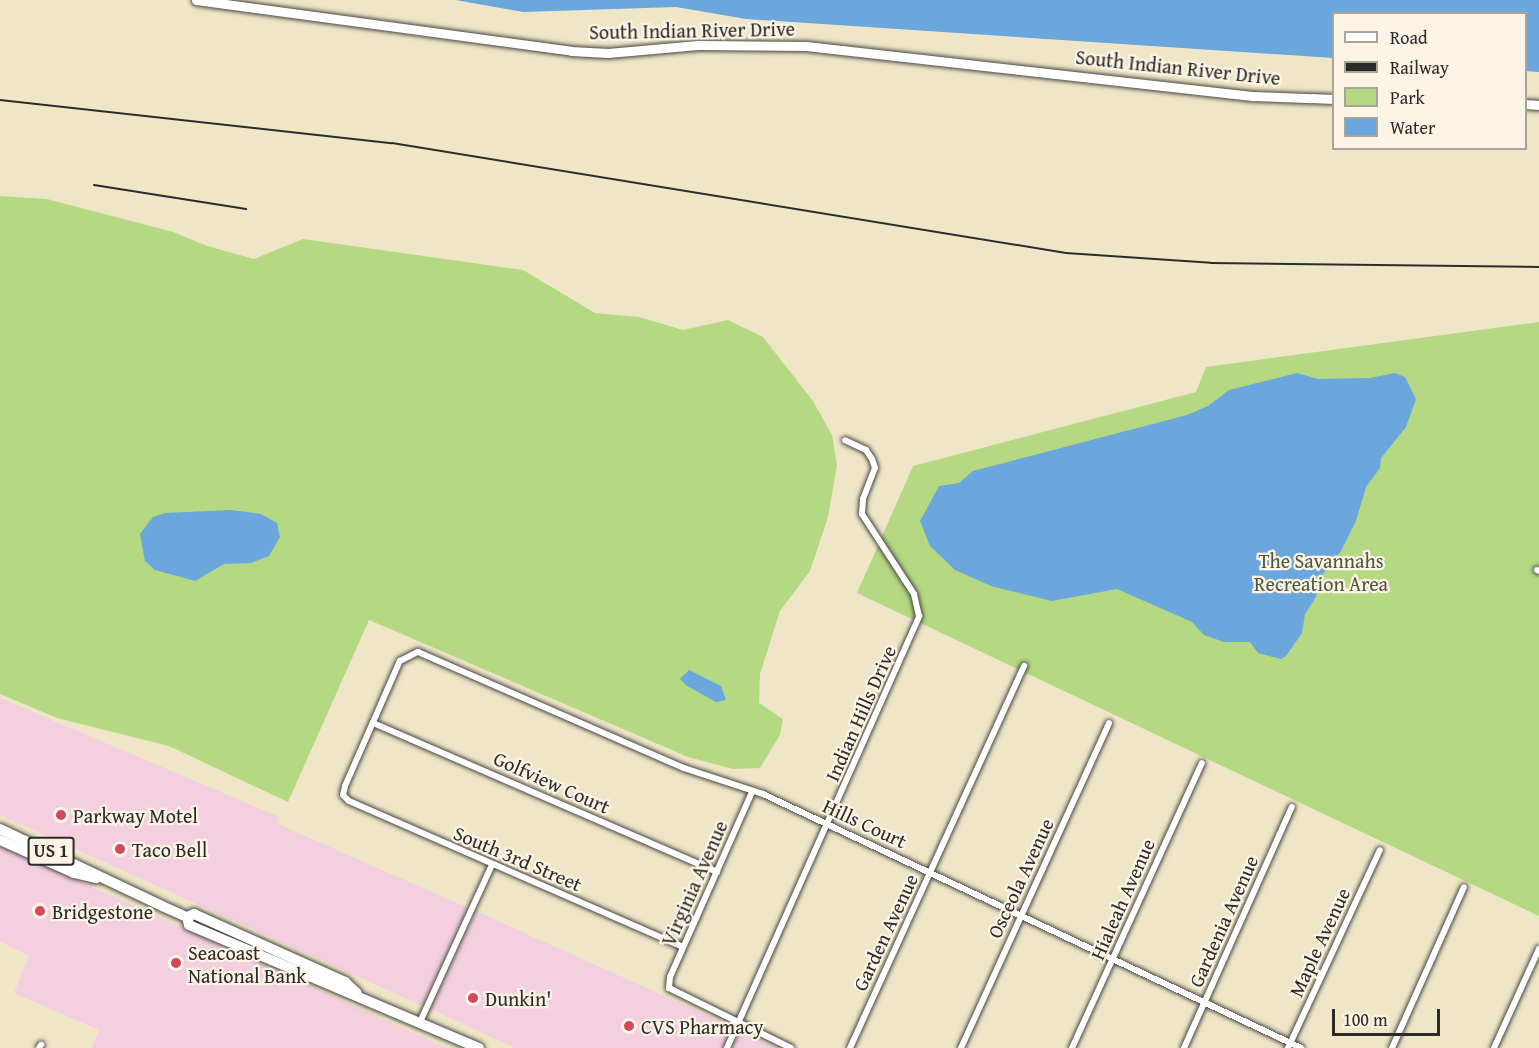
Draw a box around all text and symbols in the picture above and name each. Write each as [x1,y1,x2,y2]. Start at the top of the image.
legend [1332,12,1527,150]
street label: South Indian River Drive [589,16,795,44]
text: Road [1390,24,1428,51]
street label: South Indian River Drive [1074,44,1282,90]
text: Railway [1390,54,1449,81]
text: Park [1390,84,1425,111]
text: Water [1390,114,1435,141]
park label: The Savannahs Recreation Area [1254,548,1388,595]
street label: Indian Hills Drive [819,641,901,785]
street label: Golfview Court [490,746,614,818]
street label: Hills Court [819,793,911,853]
place label: Parkway Motel [73,803,198,827]
marker: Parkway Motel [54,808,68,822]
street label: Osceola Avenue [982,814,1058,942]
street label: Virginia Avenue [656,817,732,949]
street label: South 3rd Street [450,820,586,896]
street label: Hialeah Avenue [1085,835,1159,963]
road number: US 1 [27,836,75,866]
place label: Taco Bell [132,837,207,861]
marker: Taco Bell [113,842,127,856]
street label: Gardenia Avenue [1183,851,1263,991]
street label: Garden Avenue [847,870,923,994]
street label: Maple Avenue [1283,884,1355,1000]
place label: Bridgestone [52,899,153,923]
marker: Bridgestone [33,904,47,918]
place label: Seacoast National Bank [188,940,306,987]
marker: Seacoast National Bank [169,956,183,970]
place label: Dunkin' [485,986,551,1010]
marker: Dunkin' [466,991,480,1005]
scale bar [1335,997,1443,1035]
text: 100 m [1343,1006,1388,1033]
place label: CVS Pharmacy [641,1014,763,1038]
marker: CVS Pharmacy [622,1019,636,1033]

